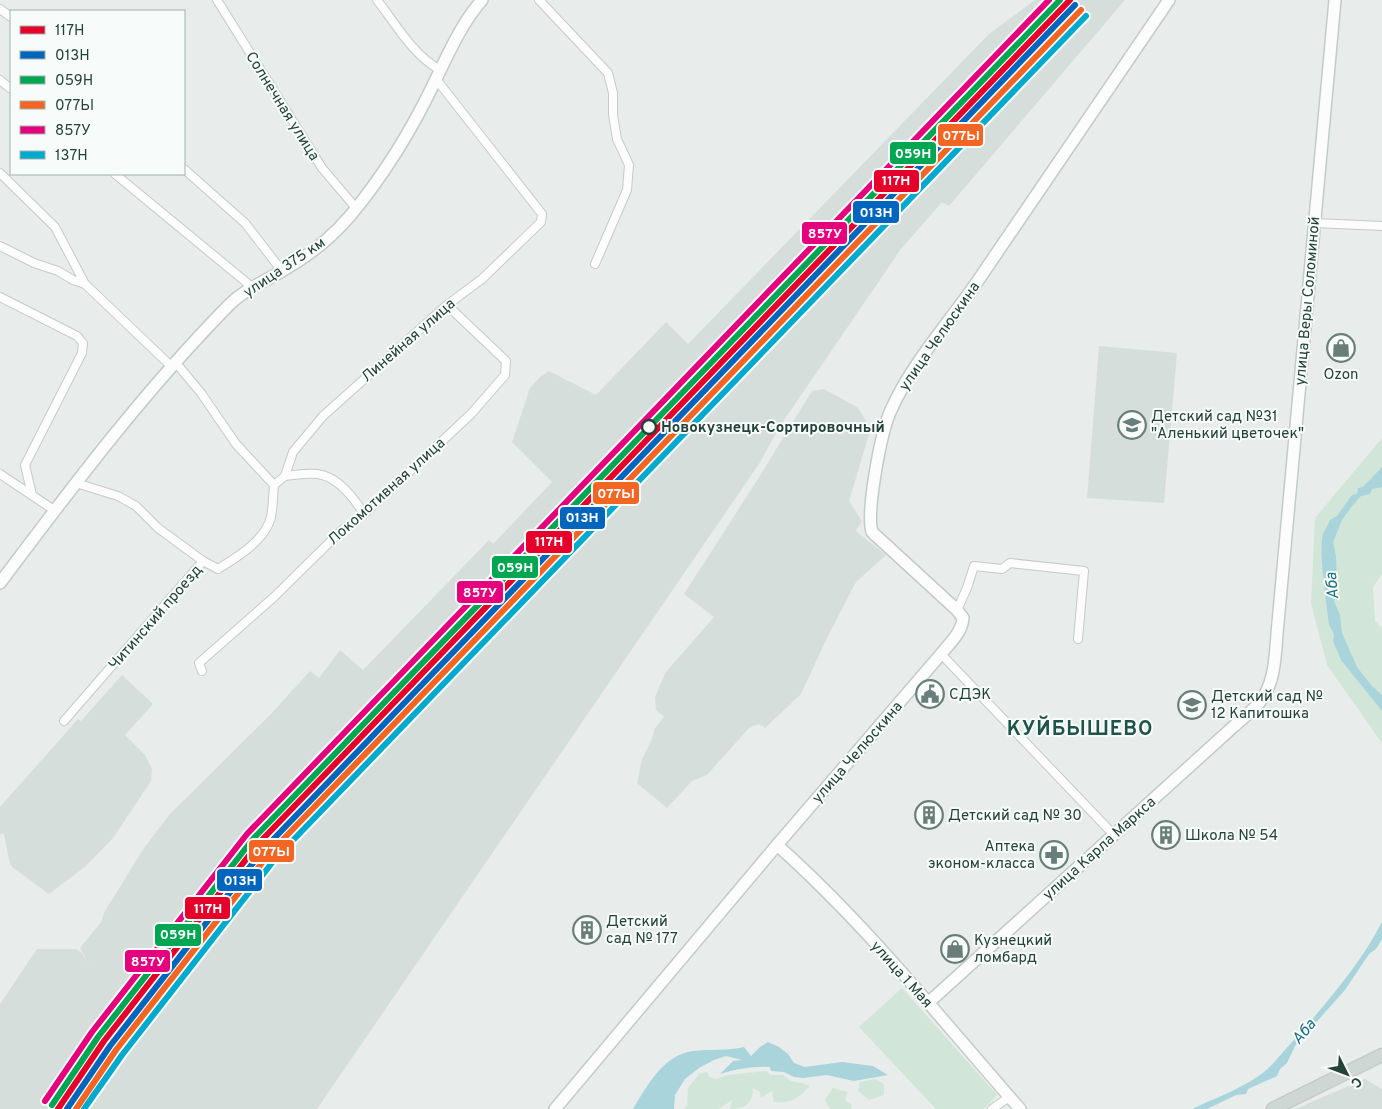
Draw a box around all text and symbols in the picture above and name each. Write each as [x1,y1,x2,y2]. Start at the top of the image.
legend [10,10,185,175]
text: 117Н [55,22,84,41]
text: 013Н [55,47,90,66]
street label: Солнечная улица [240,49,323,165]
text: 059Н [55,72,93,91]
text: 077Ы [55,97,94,116]
text: 857У [55,122,91,141]
line badge: 077Ы [937,123,984,147]
text: 077Ы [942,128,980,145]
line badge: 059Н [889,141,937,165]
text: 059Н [895,146,931,163]
text: 137Н [55,147,88,166]
line badge: 117Н [873,169,920,193]
text: 117Н [882,173,910,190]
line badge: 013Н [852,200,900,224]
text: 013Н [859,205,893,222]
street label: улица Веры Соломиной [1292,216,1325,387]
line badge: 857У [801,221,848,245]
text: 857У [808,226,843,243]
street label: улица 375 км [240,234,330,303]
street label: улица Челюскина [896,279,985,395]
street label: Линейная улица [358,295,460,387]
shop icon: Ozon [1326,333,1356,363]
place label: Ozon [1324,366,1358,385]
place label: Детский сад №31 "Аленький цветочек" [1151,408,1304,444]
school or university icon: Детский сад №31 "Аленький цветочек" [1117,410,1147,440]
marker: Новокузнецк-Сортировочный [641,419,657,435]
place label: Новокузнецк-Сортировочный [661,419,885,438]
street label: Локомотивная улица [324,434,450,550]
line badge: 077Ы [592,481,640,505]
text: 077Ы [597,486,635,503]
line badge: 013Н [559,506,606,530]
text: 013Н [565,510,599,527]
line badge: 117Н [525,530,573,554]
text: 117Н [535,534,563,551]
line badge: 059Н [491,555,539,579]
text: 059Н [497,560,533,577]
street label: Читинский проезд [105,561,207,675]
water label: Аба [1322,571,1344,600]
line badge: 857У [456,580,504,604]
text: 857У [463,585,498,602]
public building icon: СДЭК [915,679,945,709]
place label: СДЭК [949,686,991,705]
place label: Детский сад № 12 Капитошка [1211,688,1323,724]
school or university icon: Детский сад № 12 Капитошка [1177,690,1207,720]
street label: улица Челюскина [809,698,908,808]
district label: КУЙБЫШЕВО [1007,715,1153,743]
street label: улица Карла Маркса [1039,793,1161,905]
building icon: Детский сад № 30 [914,800,944,830]
place label: Детский сад № 30 [948,807,1082,826]
building icon: Школа № 54 [1151,820,1181,850]
place label: Школа № 54 [1185,827,1278,846]
place label: Аптека эконом-класса [928,838,1035,874]
line badge: 077Ы [248,839,295,863]
pharmacy icon: Аптека эконом-класса [1039,840,1069,870]
text: 077Ы [252,844,290,861]
line badge: 013Н [216,868,263,892]
text: 013Н [223,873,257,890]
line badge: 117Н [184,896,231,920]
text: 117Н [194,901,222,918]
place label: Детский сад № 177 [606,913,678,949]
building icon: Детский сад № 177 [572,915,602,945]
line badge: 059Н [154,923,202,947]
text: 059Н [160,927,196,944]
place label: Кузнецкий ломбард [974,932,1052,968]
shop icon: Кузнецкий ломбард [940,934,970,964]
street label: улица 1 Мая [866,938,936,1013]
line badge: 857У [124,949,171,973]
text: 857У [131,954,166,971]
water label: Аба [1288,1015,1321,1049]
north arrow [1322,1049,1372,1099]
text: С [1346,1073,1365,1091]

